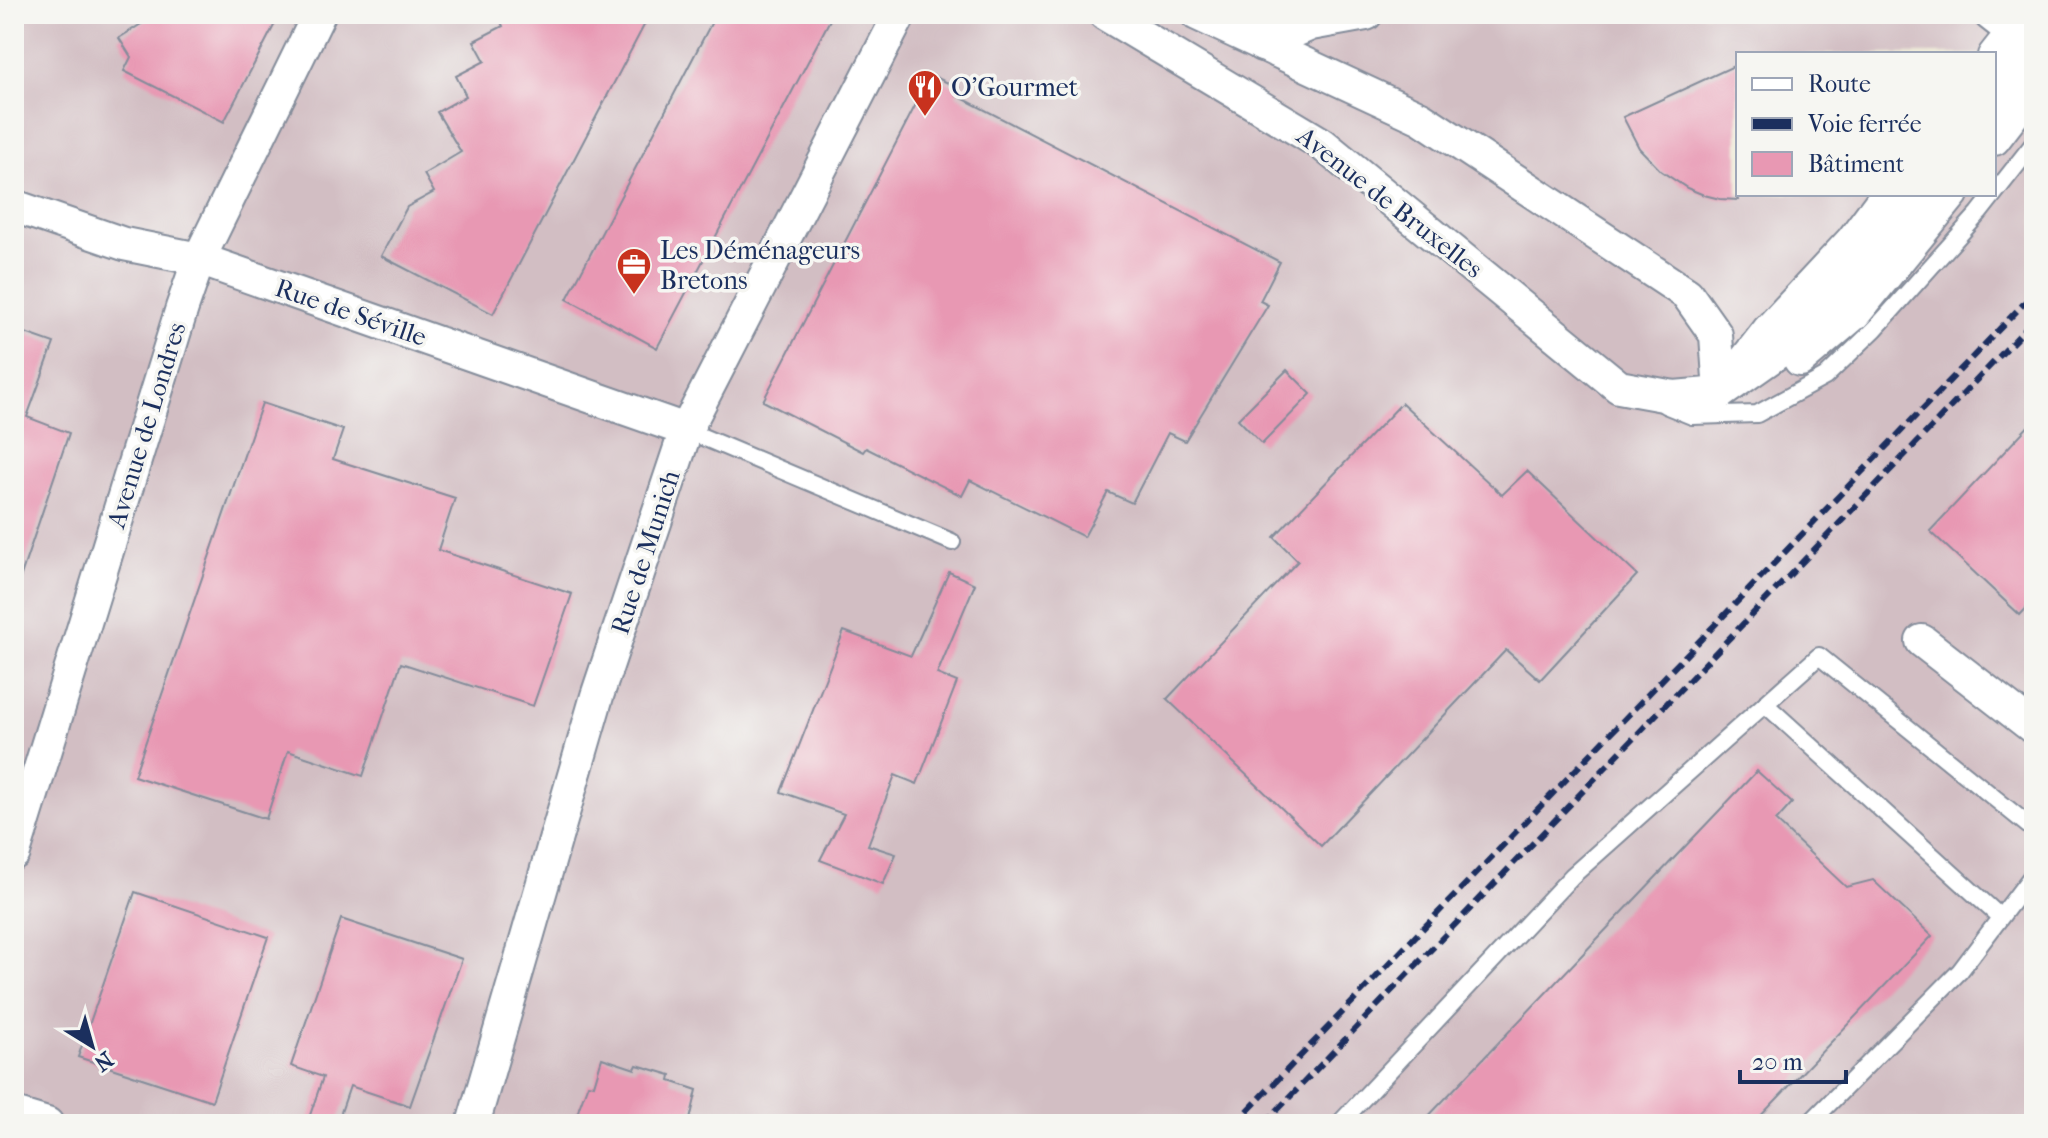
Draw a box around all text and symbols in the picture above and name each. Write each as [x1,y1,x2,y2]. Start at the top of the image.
legend [1736,52,1996,196]
restaurant icon: O'Gourmet [906,68,944,118]
text: Route [1808,70,1871,98]
place label: O'Gourmet [951,72,1079,103]
text: Voie ferrée [1807,110,1922,138]
street label: Avenue de Bruxelles [1290,120,1489,285]
text: Bâtiment [1808,150,1905,178]
place label: Les Déménageurs Bretons [660,235,860,296]
office icon: Les Déménageurs Bretons [615,246,653,296]
street label: Rue de Séville [271,272,431,353]
street label: Avenue de Londres [100,319,192,533]
street label: Rue de Munich [604,466,687,638]
north arrow [52,1006,132,1086]
scale bar [1740,1034,1846,1084]
text: N [89,1046,118,1077]
text: 20 m [1752,1048,1803,1076]

